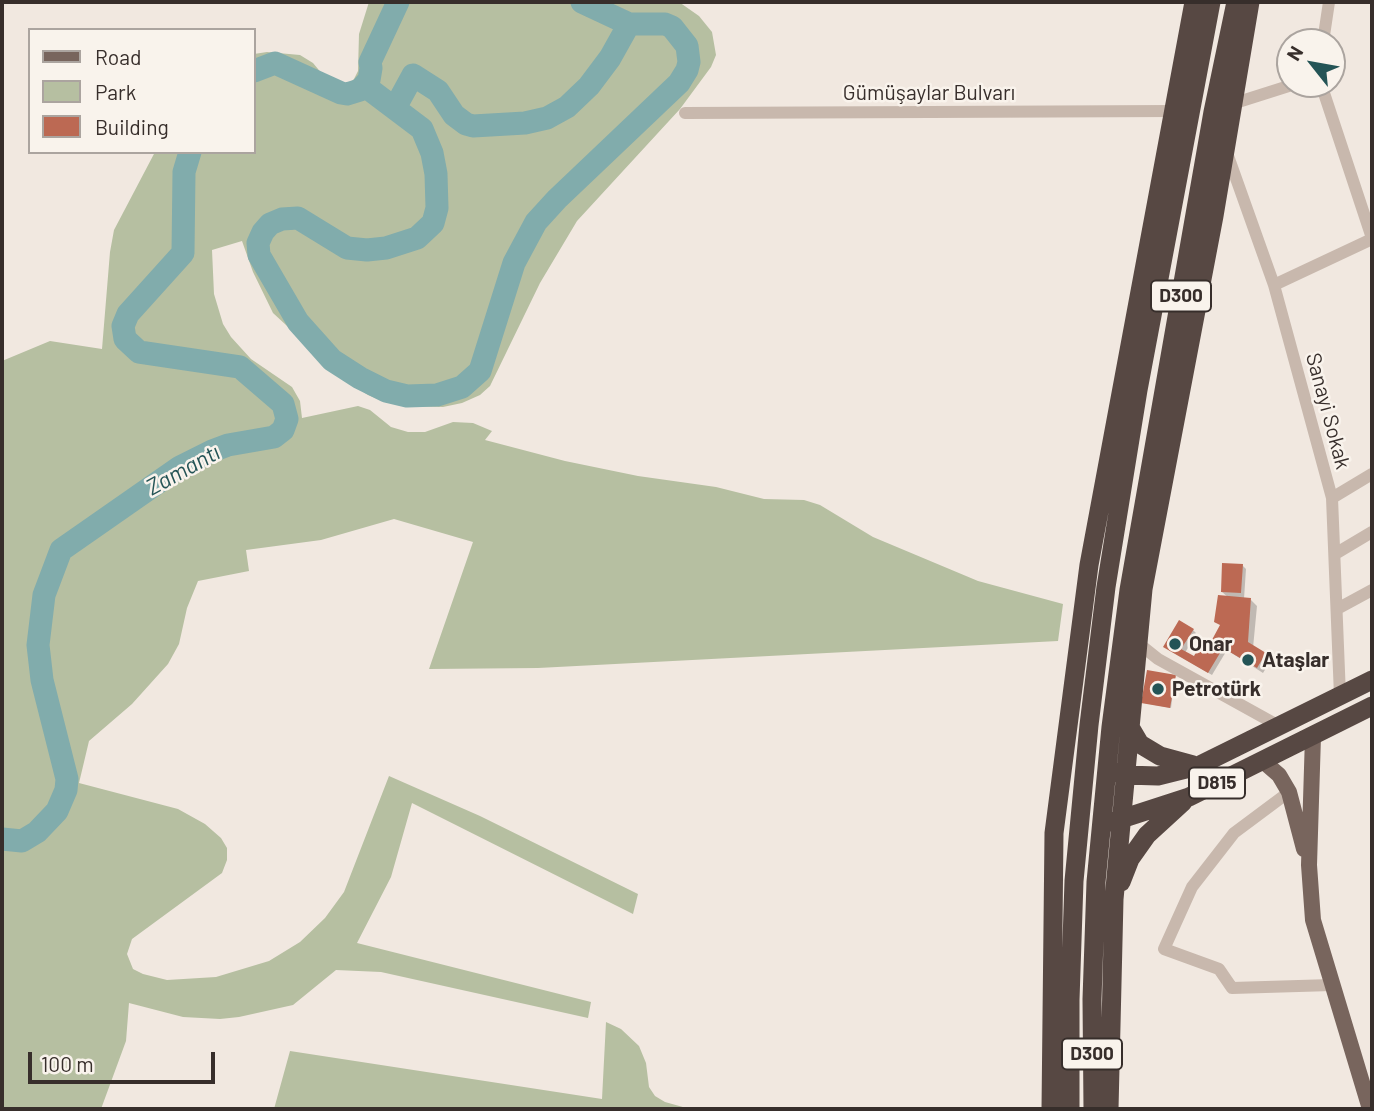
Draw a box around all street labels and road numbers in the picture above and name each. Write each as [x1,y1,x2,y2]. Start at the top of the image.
street label: Gümüşaylar Bulvarı [843,80,1015,106]
road number: D300 [1151,280,1211,312]
street label: Sanayi Sokak [1300,350,1356,472]
road number: D815 [1189,768,1245,798]
road number: D300 [1062,1038,1122,1070]

